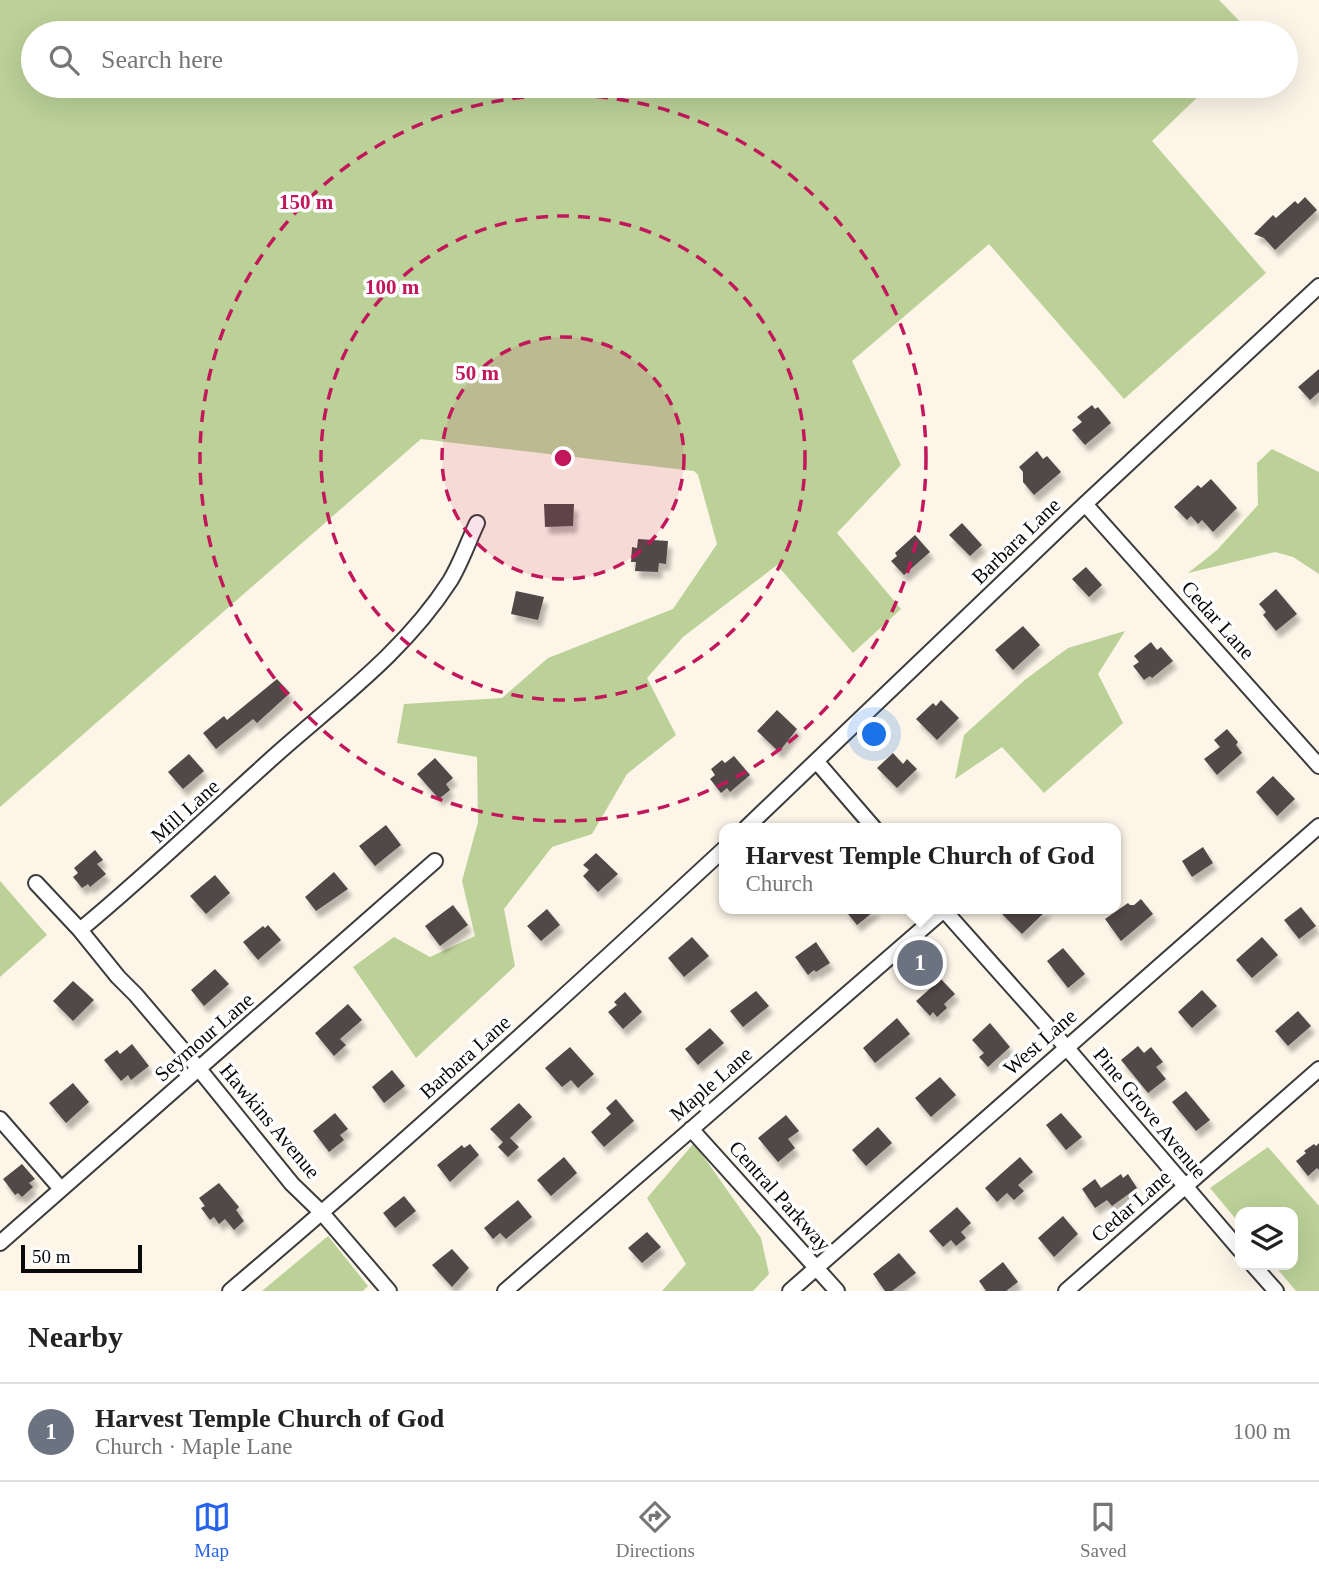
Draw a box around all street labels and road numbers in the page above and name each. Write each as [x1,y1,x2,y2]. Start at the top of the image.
street label: Barbara Lane [967,493,1065,589]
street label: Cedar Lane [1177,576,1259,664]
street label: Mill Lane [146,774,224,848]
street label: Seymour Lane [150,988,258,1086]
street label: West Lane [999,1004,1081,1080]
street label: Barbara Lane [415,1010,515,1104]
street label: Maple Lane [665,1042,757,1126]
street label: Pine Grove Avenue [1088,1043,1212,1183]
street label: Hawkins Avenue [215,1059,325,1183]
street label: Central Parkway [724,1136,836,1257]
street label: Cedar Lane [1086,1165,1176,1247]

